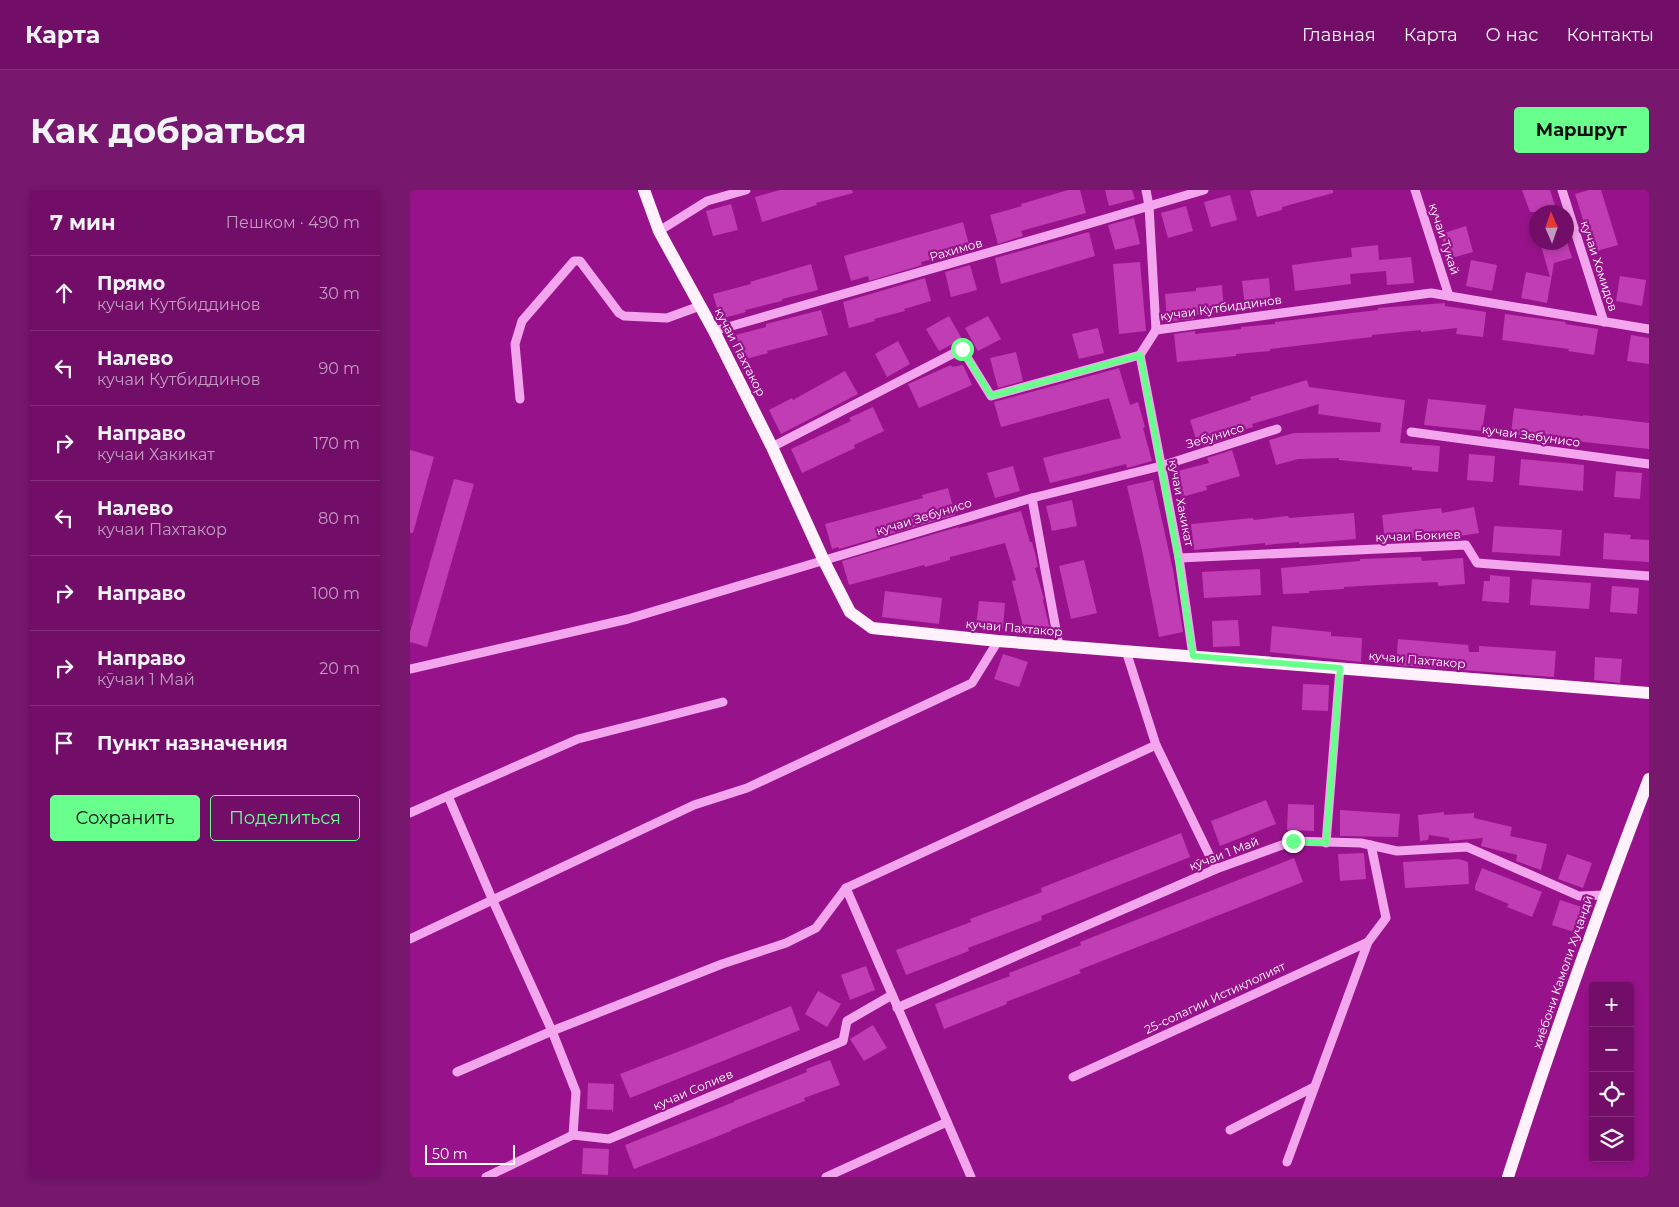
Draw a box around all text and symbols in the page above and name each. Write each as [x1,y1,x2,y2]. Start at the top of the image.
text: Карта [25,20,100,49]
text: Главная [1302,24,1376,46]
text: Карта [1404,24,1458,46]
text: О нас [1486,24,1538,46]
text: Контакты [1566,24,1654,46]
button: Маршрут [1514,107,1649,153]
text: Как добраться [30,109,307,152]
street label: кучаи Тукай [1426,201,1463,277]
north arrow [1529,205,1574,250]
text: 7 мин [50,210,116,235]
text: Пешком · 490 m [226,213,360,232]
street label: кучаи Хомидов [1578,219,1621,313]
street label: Рахимов [928,235,984,264]
text: Прямо [97,272,165,295]
icon: ahead [50,279,78,307]
text: 30 m [319,284,360,303]
street label: кучаи Кутбиддинов [1159,292,1283,323]
text: кучаи Кутбиддинов [97,295,260,314]
street label: кучаи Пахтакор [712,305,769,399]
route start [951,338,974,361]
text: Налево [97,347,173,370]
icon: left [50,354,78,382]
text: 90 m [318,359,360,378]
text: кучаи Кутбиддинов [97,370,260,389]
street label: Зебунисо [1184,419,1246,451]
street label: кучаи Зебунисо [1481,421,1581,450]
text: Направо [97,422,186,445]
icon: right [50,429,78,457]
text: 170 m [313,434,360,453]
text: кучаи Хакикат [97,445,215,464]
street label: кучаи Хакикат [1166,458,1197,548]
street label: кучаи Зебунисо [874,495,974,538]
text: Налево [97,497,173,520]
icon: left [50,504,78,532]
text: 80 m [318,509,360,528]
text: кучаи Пахтакор [97,520,227,539]
street label: кучаи Бокиев [1375,527,1461,544]
icon: right [50,579,78,607]
text: Направо [97,582,186,605]
text: 100 m [312,584,360,603]
street label: кучаи Пахтакор [965,616,1063,639]
text: Направо [97,647,186,670]
street label: кучаи Пахтакор [1368,648,1466,671]
icon: right [50,654,78,682]
text: 20 m [319,659,360,678]
text: кӯчаи 1 Май [97,670,195,689]
icon: arrive [50,729,78,757]
text: Пункт назначения [97,732,288,755]
button: Сохранить [50,795,200,841]
button: Поделиться [210,795,360,841]
route end [1282,830,1305,853]
street label: кӯчаи 1 Май [1187,833,1261,874]
street label: хиёбони Камоли Хуҷандӣ [1529,893,1596,1050]
street label: 25-солагии Истиқлолият [1142,958,1288,1037]
map controls [1589,982,1634,1162]
button: + [1589,982,1634,1027]
button: − [1589,1027,1634,1072]
street label: кучаи Солиев [651,1066,735,1113]
button: locate [1589,1072,1634,1117]
button: layers [1589,1117,1634,1162]
scale bar [425,1142,515,1165]
text: 50 m [432,1145,468,1163]

